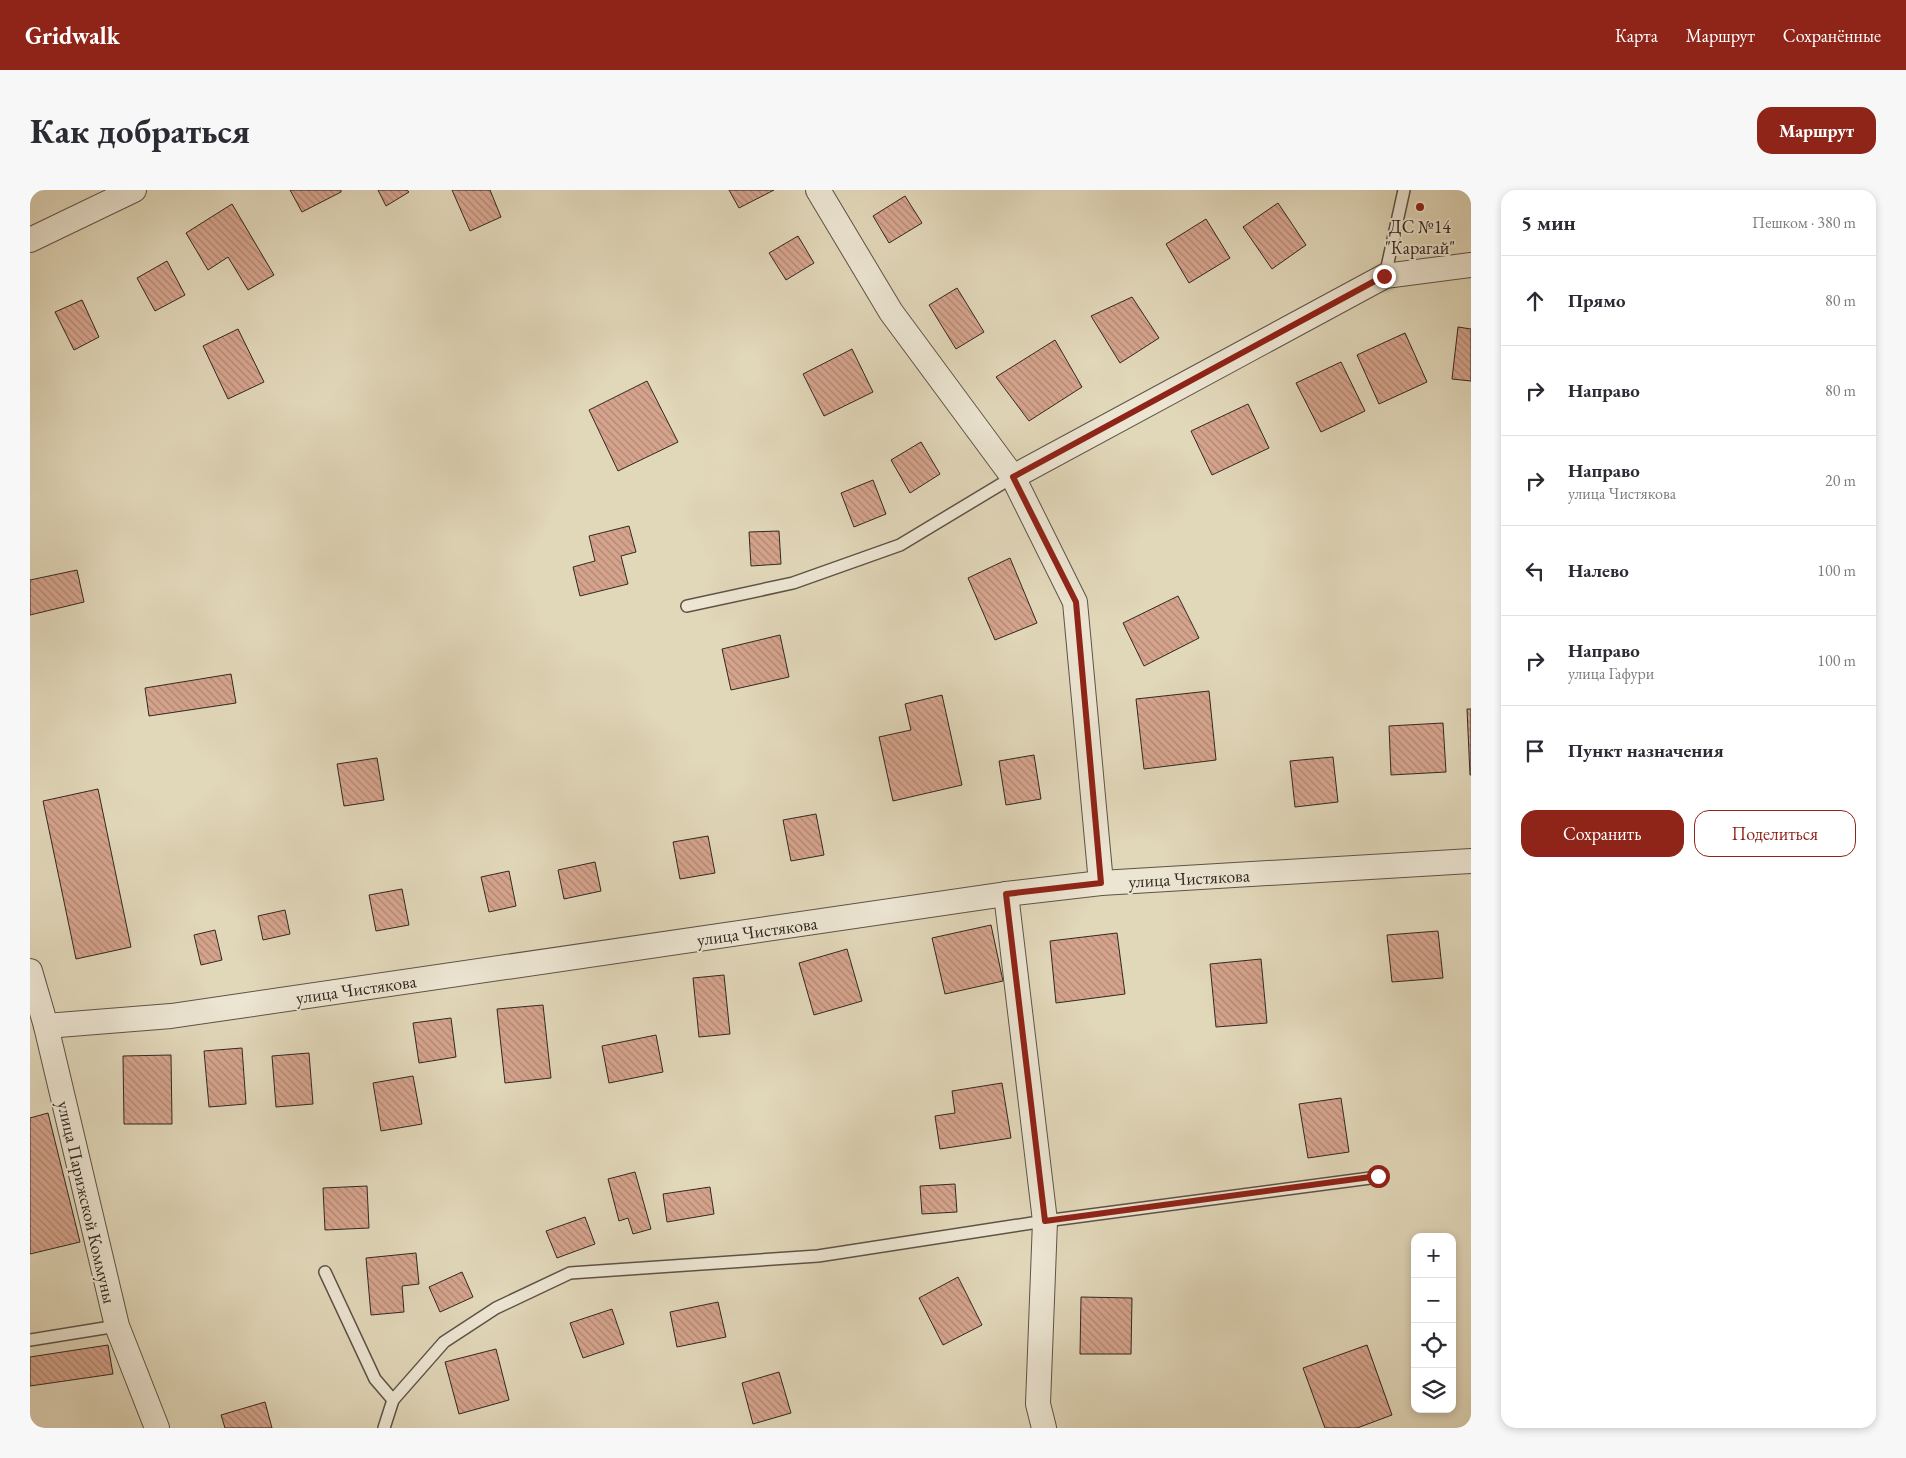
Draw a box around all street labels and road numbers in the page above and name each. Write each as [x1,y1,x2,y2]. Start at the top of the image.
street label: улица Чистякова [1128,863,1251,893]
street label: улица Чистякова [695,911,820,951]
street label: улица Чистякова [294,969,419,1009]
street label: улица Парижской Коммуны [52,1098,122,1306]

